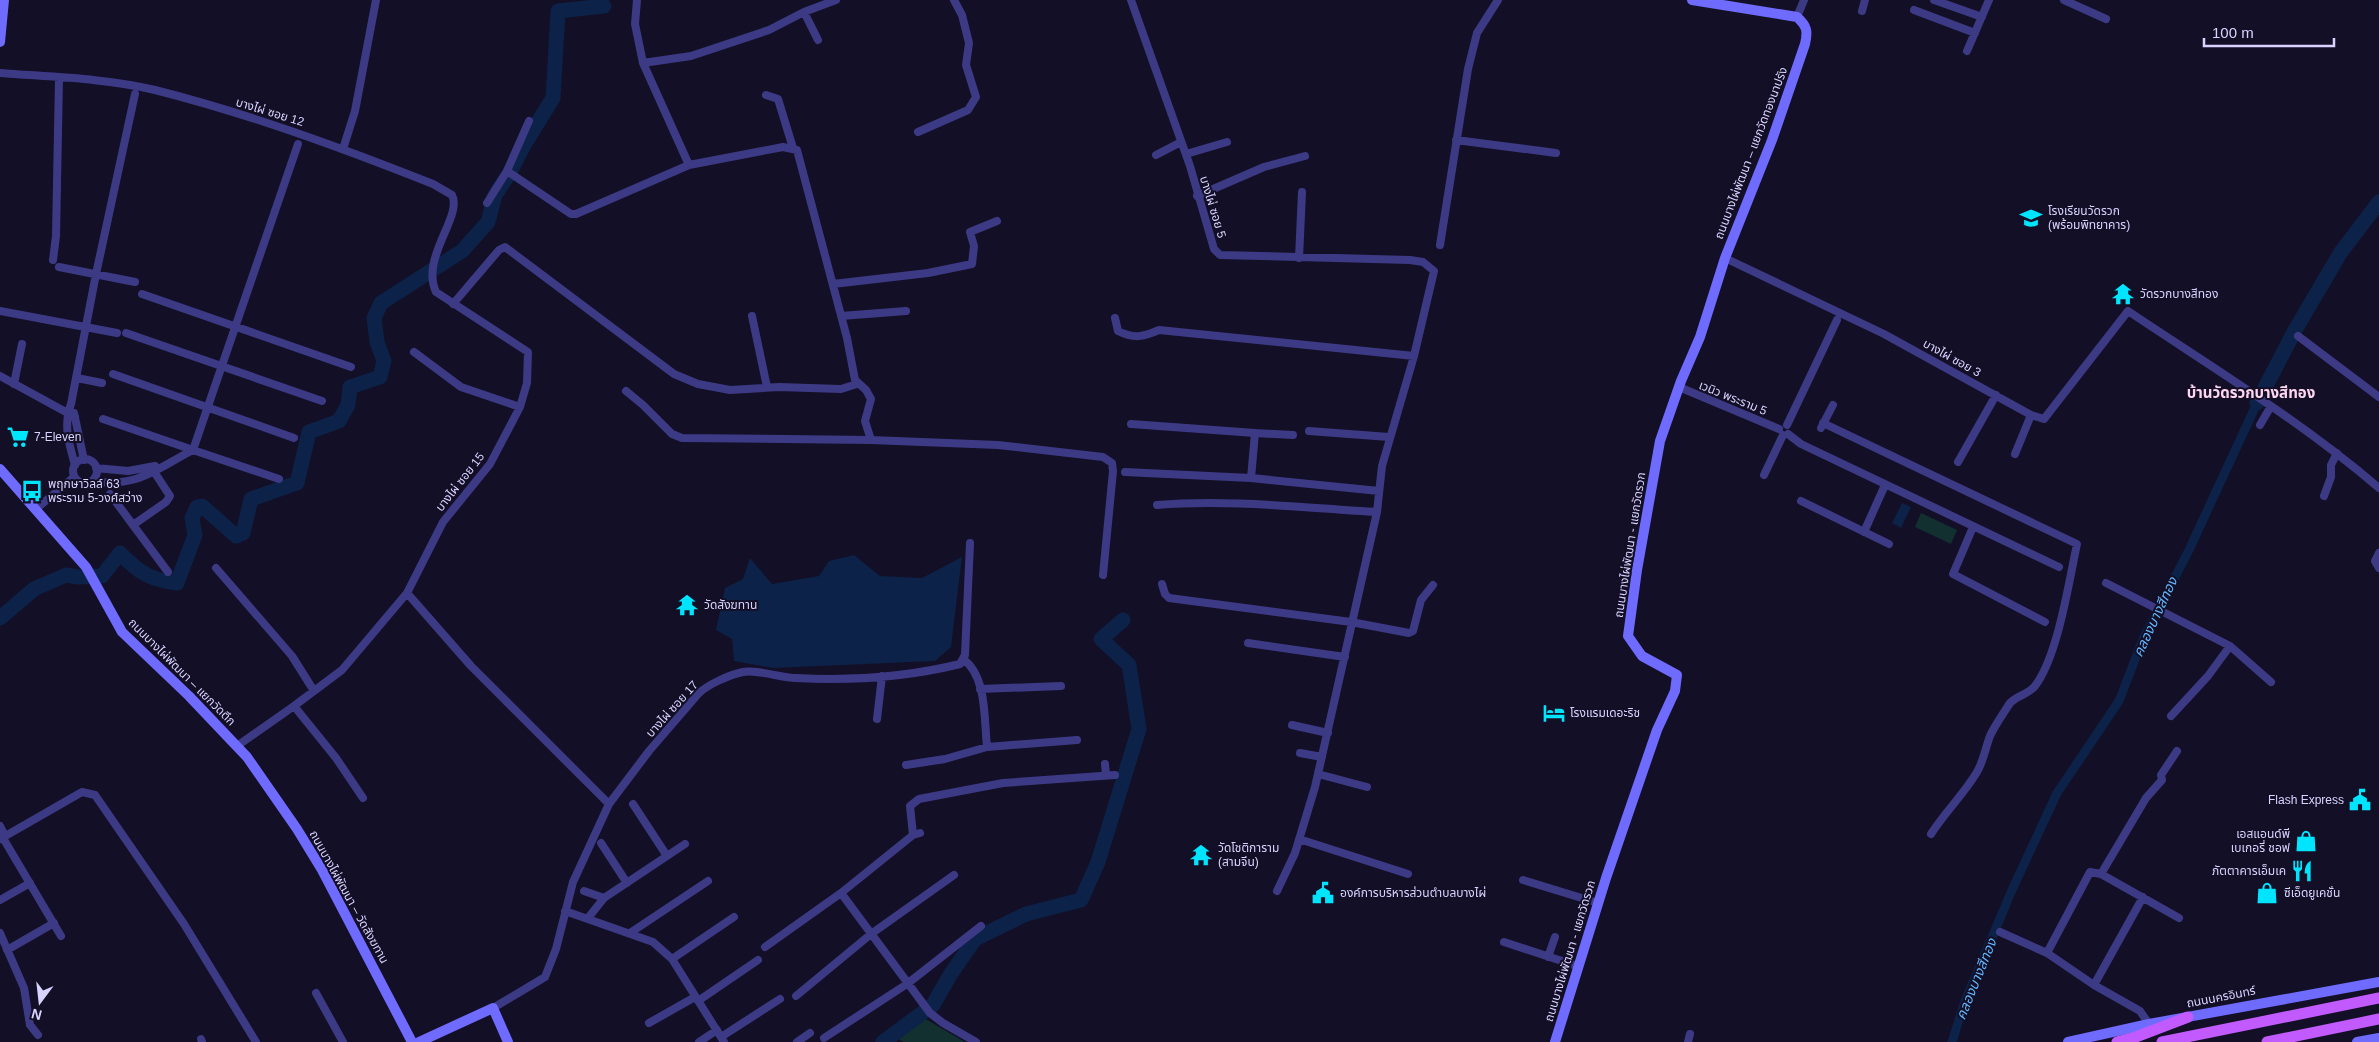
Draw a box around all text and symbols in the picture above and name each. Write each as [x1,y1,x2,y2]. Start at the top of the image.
scale bar [2204,15,2334,47]
text: 100 m [2212,24,2254,41]
street label: ถนนบางไผ่พัฒนา – แยกวัดทองนาปรัง [1712,65,1790,241]
street label: บางไผ่ ซอย 12 [234,95,306,129]
street label: บางไผ่ ซอย 5 [1197,174,1229,240]
place label: โรงเรียนวัดรวก (พร้อมพิทยาคาร) [2048,204,2130,232]
school or university icon: โรงเรียนวัดรวก (พร้อมพิทยาคาร) [2018,205,2044,231]
temple icon: วัดรวกบางสีทอง [2110,281,2136,307]
place label: วัดรวกบางสีทอง [2140,287,2218,301]
street label: บางไผ่ ซอย 3 [1921,336,1984,380]
street label: เวนิว พระราม 5 [1697,378,1769,418]
district label: บ้านวัดรวกบางสีทอง [2187,384,2315,401]
supermarket icon: 7-Eleven [5,424,31,450]
place label: 7-Eleven [34,430,81,444]
street label: บางไผ่ ซอย 15 [433,450,487,514]
street label: ถนนบางไผ่พัฒนา - แยกวัดรวก [1612,471,1648,619]
place label: พฤกษาวิลล์ 63 พระราม 5-วงศ์สว่าง [48,477,142,505]
bus stop icon: พฤกษาวิลล์ 63 พระราม 5-วงศ์สว่าง [19,478,45,504]
water label: คลองบางสีทอง [2130,573,2181,659]
temple icon: วัดสังฆทาน [674,592,700,618]
place label: วัดสังฆทาน [704,598,757,612]
street label: ถนนบางไผ่พัฒนา – แยกวัดตึก [126,616,238,728]
street label: บางไผ่ ซอย 17 [643,678,701,740]
hotel icon: โรงแรมเดอะริช [1541,700,1567,726]
place label: โรงแรมเดอะริช [1570,706,1640,720]
public building icon: Flash Express [2347,787,2373,813]
place label: Flash Express [2268,793,2344,807]
place label: เอสแอนด์พี เบเกอรี่ ชอฟ [2231,827,2290,855]
street label: ถนนบางไผ่พัฒนา – วัดสังฆทาน [307,828,391,966]
shop icon: เอสแอนด์พี เบเกอรี่ ชอฟ [2293,828,2319,854]
place label: วัดโชติการาม (สามจีน) [1218,841,1279,869]
temple icon: วัดโชติการาม (สามจีน) [1188,842,1214,868]
restaurant icon: ภัตตาคารเอ็มเค [2289,858,2315,884]
place label: ภัตตาคารเอ็มเค [2212,864,2286,878]
street label: ถนนบางไผ่พัฒนา - แยกวัดรวก [1542,879,1598,1023]
public building icon: องค์การบริหารส่วนตำบลบางไผ่ [1310,880,1336,906]
shop icon: ซีเอ็ดยูเคชั่น [2254,880,2280,906]
place label: ซีเอ็ดยูเคชั่น [2284,885,2340,900]
place label: องค์การบริหารส่วนตำบลบางไผ่ [1340,886,1486,900]
water label: คลองบางสีทอง [1952,935,2000,1022]
north arrow [15,977,65,1027]
street label: ถนนนครอินทร์ [2185,983,2257,1011]
text: N [30,1006,44,1024]

